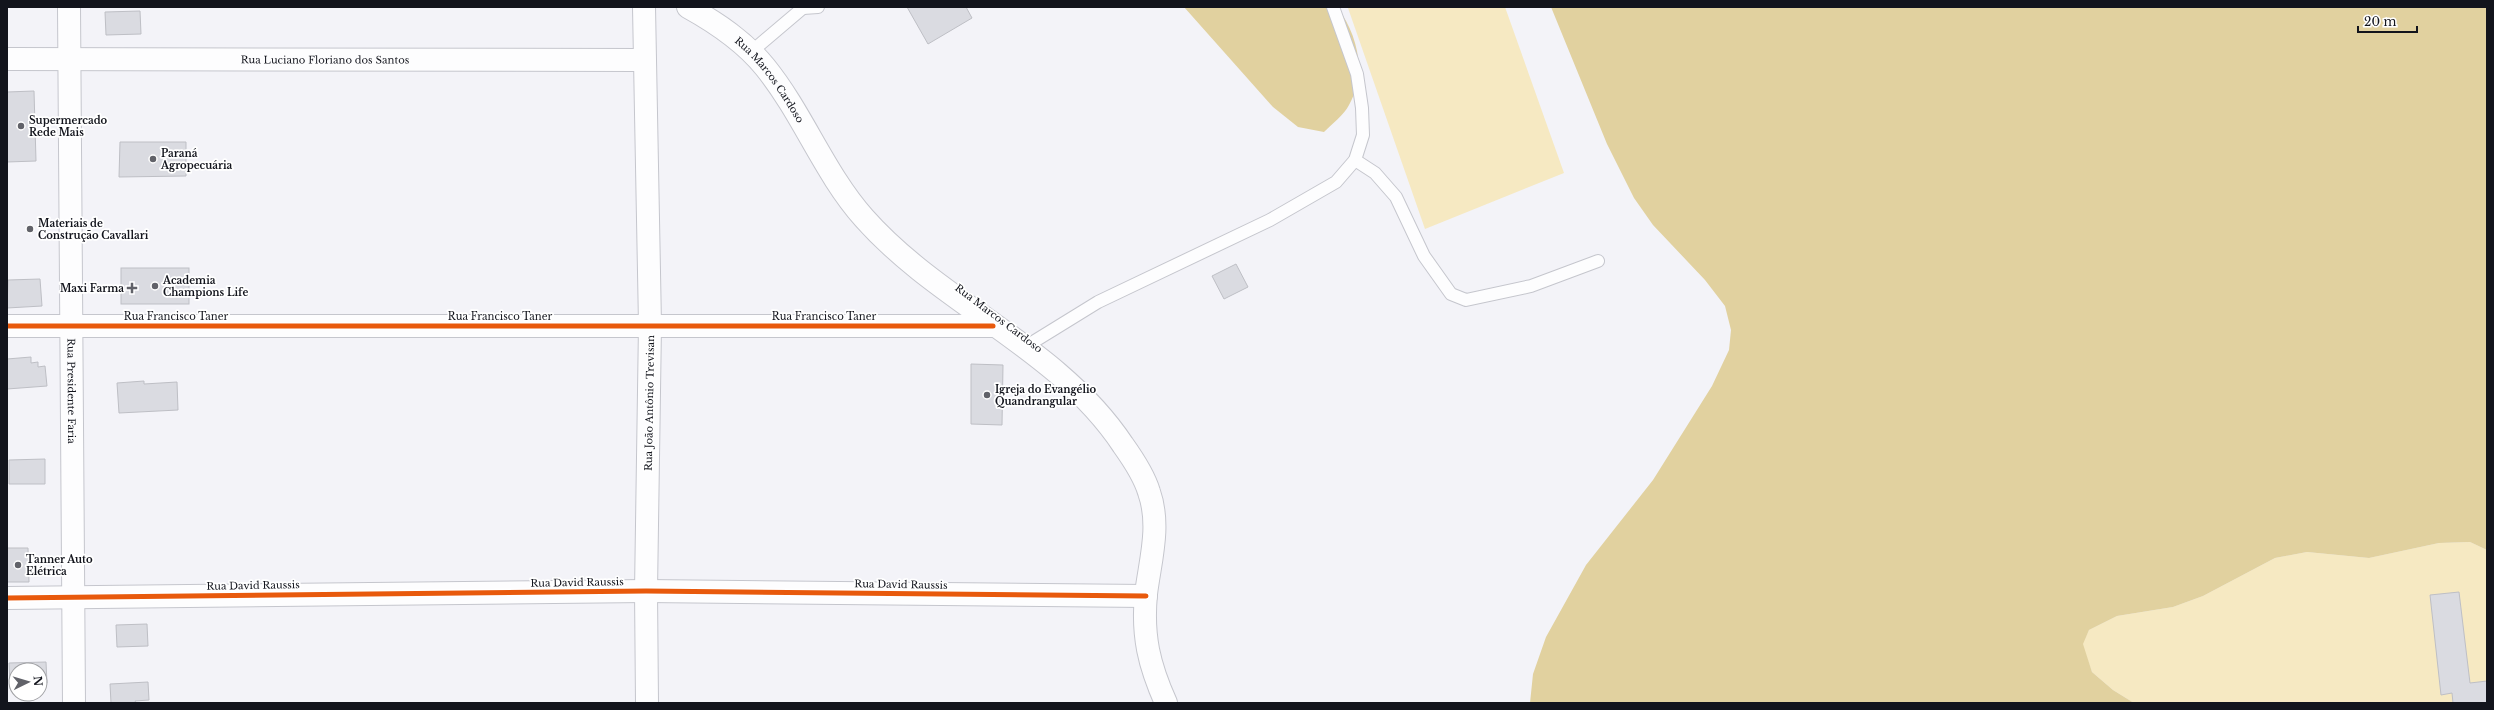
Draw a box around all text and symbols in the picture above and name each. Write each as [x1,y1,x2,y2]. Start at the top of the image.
scale bar [2358,8,2417,34]
text: 20 m [2364,14,2396,29]
street label: Rua Marcos Cardoso [732,34,807,126]
street label: Rua Luciano Floriano dos Santos [241,53,410,67]
place label: Supermercado Rede Mais [29,114,108,139]
marker: Supermercado Rede Mais [16,121,26,131]
place label: Paraná Agropecuária [160,147,233,172]
marker: Paraná Agropecuária [148,154,158,164]
place label: Materiais de Construção Cavallari [38,217,149,242]
marker: Materiais de Construção Cavallari [25,224,35,234]
place label: Academia Champions Life [162,274,248,299]
marker: Academia Champions Life [150,281,160,291]
street label: Rua Marcos Cardoso [953,281,1045,356]
place label: Maxi Farma [60,282,124,295]
marker: Maxi Farma [127,283,137,293]
street label: Rua Francisco Taner [124,310,228,323]
street label: Rua Francisco Taner [448,310,552,323]
street label: Rua Francisco Taner [772,310,876,323]
street label: Rua João Antônio Trevisan [642,335,657,471]
street label: Rua Presidente Faria [64,338,78,444]
place label: Igreja do Evangélio Quandrangular [995,383,1097,408]
marker: Igreja do Evangélio Quandrangular [982,390,992,400]
place label: Tanner Auto Elétrica [26,553,93,578]
marker: Tanner Auto Elétrica [13,560,23,570]
street label: Rua David Raussis [530,575,624,590]
street label: Rua David Raussis [854,577,948,592]
street label: Rua David Raussis [206,578,300,593]
north arrow [8,662,48,702]
text: N [31,675,45,688]

